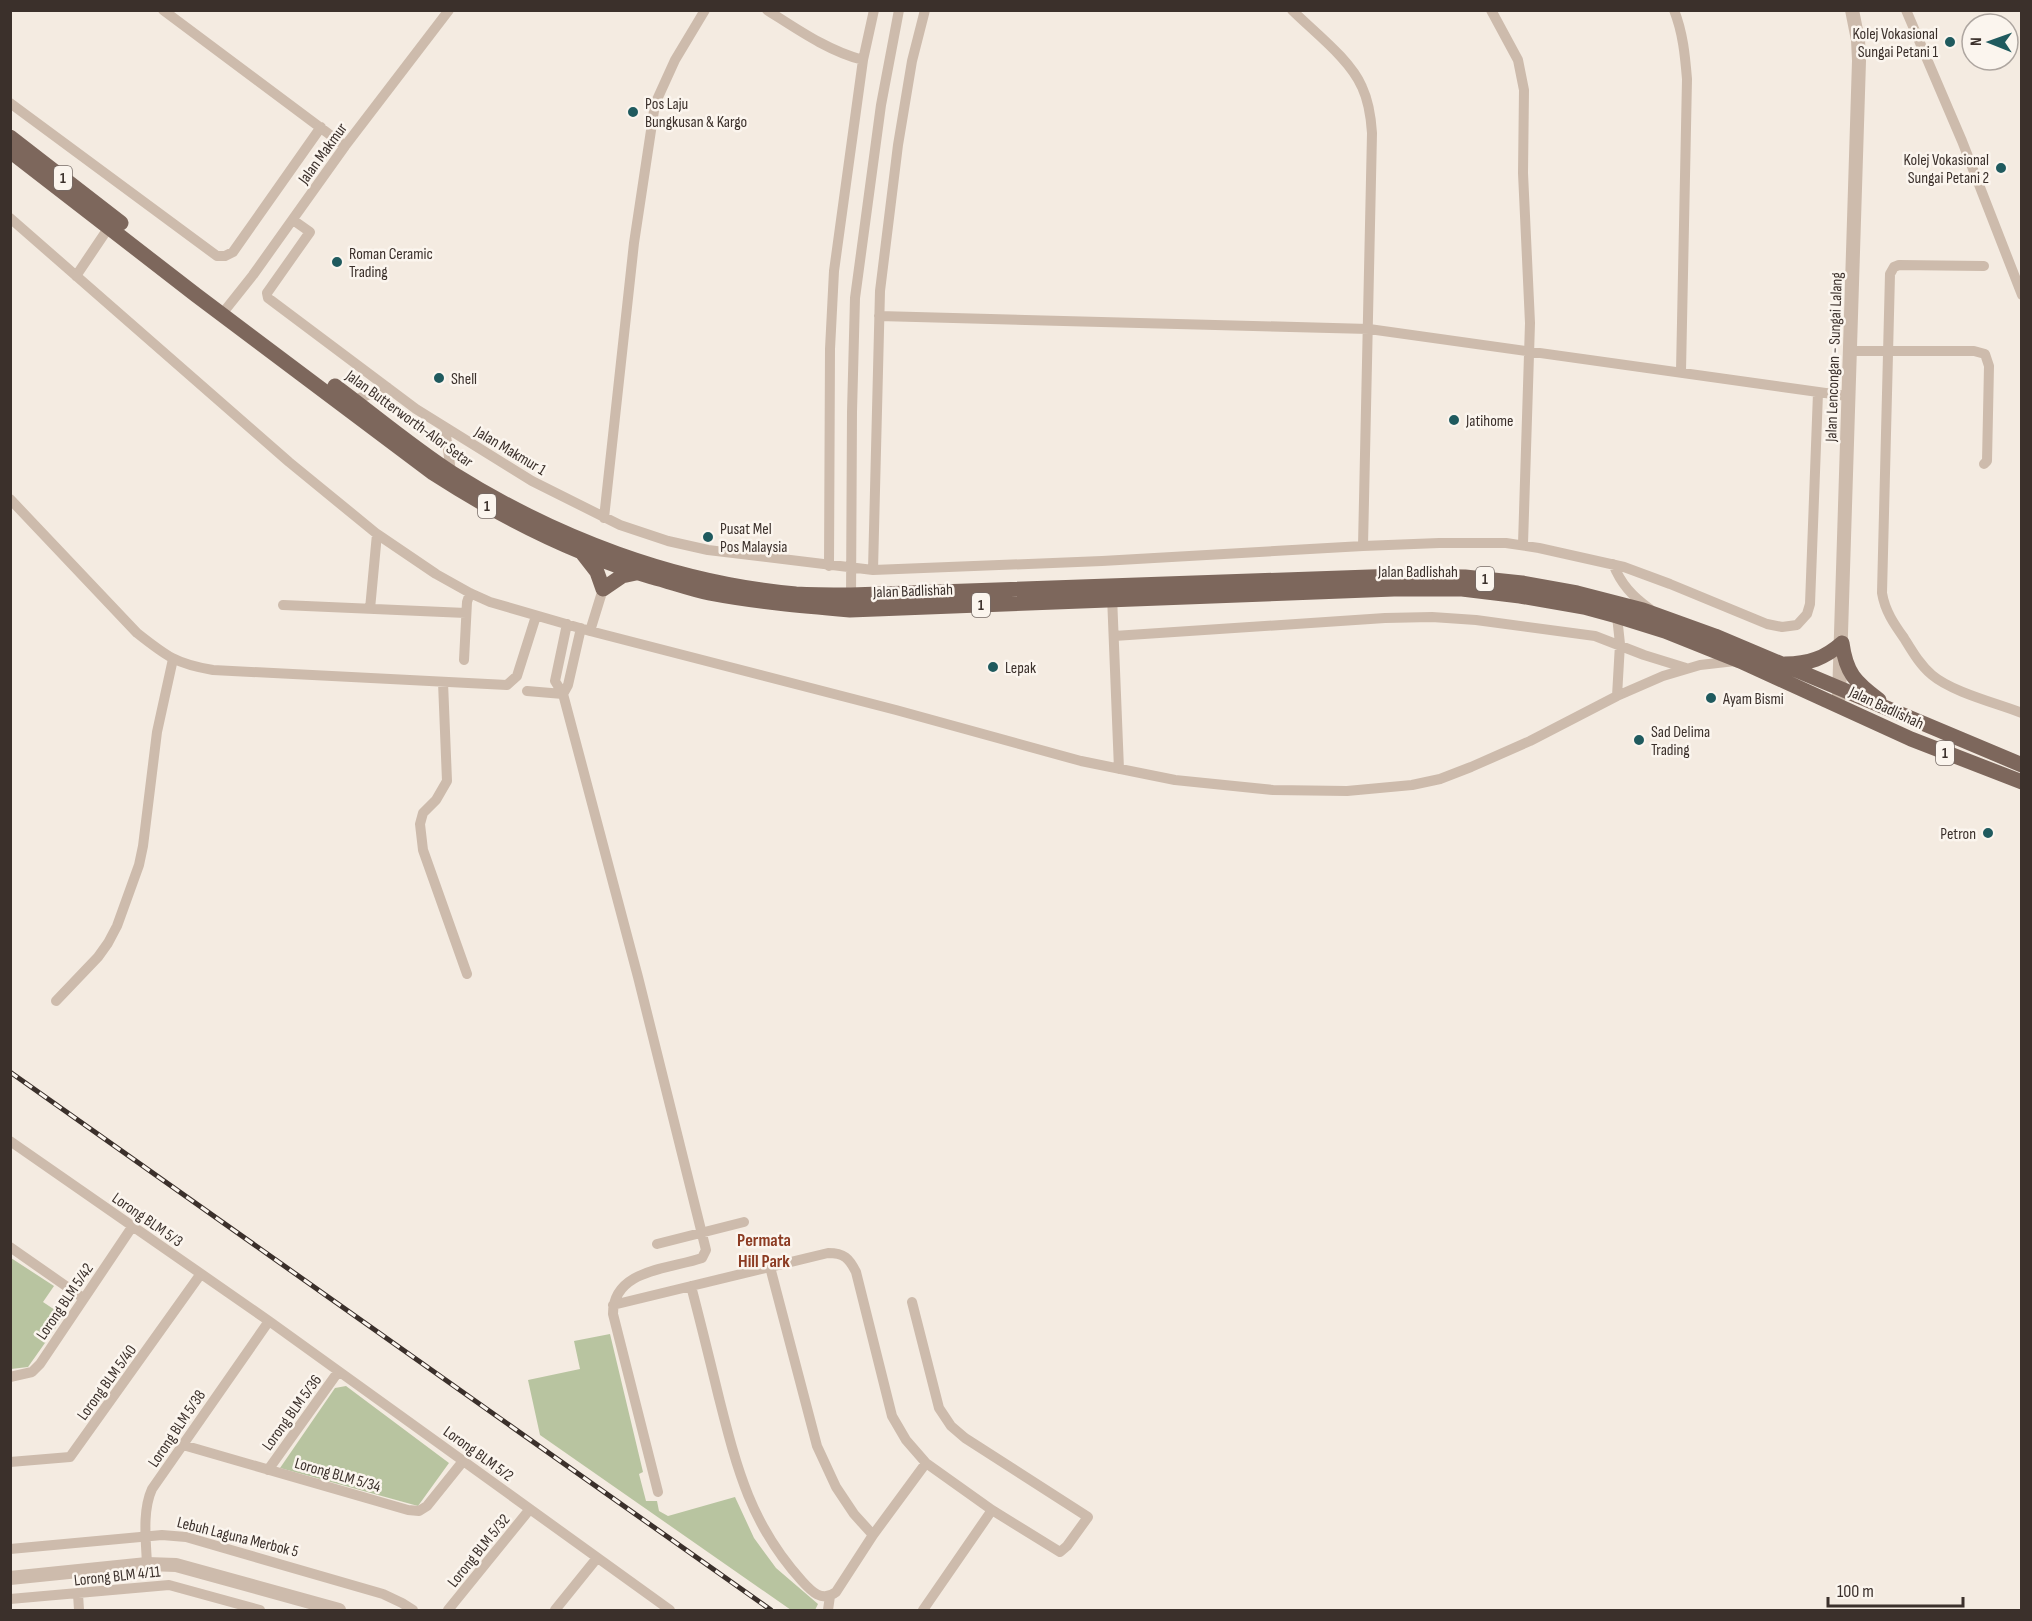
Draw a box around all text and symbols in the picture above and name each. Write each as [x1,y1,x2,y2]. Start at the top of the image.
north arrow [1960,12,2020,72]
place label: Kolej Vokasional Sungai Petani 1 [1853,25,1938,62]
marker: Kolej Vokasional Sungai Petani 1 [1943,35,1957,49]
text: N [1967,37,1986,46]
place label: Pos Laju Bungkusan & Kargo [645,95,747,132]
marker: Pos Laju Bungkusan & Kargo [626,105,640,119]
street label: Jalan Makmur [294,119,352,189]
place label: Kolej Vokasional Sungai Petani 2 [1904,151,1989,188]
marker: Kolej Vokasional Sungai Petani 2 [1994,161,2008,175]
road number: 1 [54,166,72,190]
place label: Roman Ceramic Trading [349,245,433,282]
marker: Roman Ceramic Trading [330,255,344,269]
street label: Jalan Lencongan - Sungai Lalang [1822,272,1847,443]
street label: Jalan Butterworth-Alor Setar [341,366,477,472]
place label: Shell [451,370,477,389]
marker: Shell [432,371,446,385]
place label: Jatihome [1465,412,1514,431]
marker: Jatihome [1447,413,1461,427]
street label: Jalan Makmur 1 [470,422,550,480]
road number: 1 [478,494,496,518]
place label: Pusat Mel Pos Malaysia [720,520,787,557]
marker: Pusat Mel Pos Malaysia [701,530,715,544]
street label: Jalan Badlishah [1377,563,1458,582]
road number: 1 [1476,567,1494,591]
street label: Jalan Badlishah [872,581,953,602]
road number: 1 [972,593,990,617]
place label: Lepak [1005,659,1036,678]
marker: Lepak [986,660,1000,674]
street label: Jalan Badlishah [1845,682,1927,734]
place label: Ayam Bismi [1722,690,1784,709]
marker: Ayam Bismi [1704,691,1718,705]
place label: Sad Delima Trading [1651,723,1710,760]
marker: Sad Delima Trading [1632,733,1646,747]
road number: 1 [1936,741,1954,765]
place label: Petron [1940,825,1976,844]
marker: Petron [1981,826,1995,840]
street label: Lorong BLM 5/3 [108,1189,186,1252]
district label: Permata Hill Park [737,1230,791,1272]
street label: Lorong BLM 5/42 [33,1260,98,1344]
street label: Lorong BLM 5/40 [74,1341,141,1424]
street label: Lorong BLM 5/36 [258,1371,326,1454]
street label: Lorong BLM 5/38 [144,1387,210,1471]
street label: Lorong BLM 5/2 [439,1422,517,1486]
street label: Lorong BLM 5/34 [292,1454,383,1497]
street label: Lorong BLM 5/32 [444,1511,514,1591]
street label: Lebuh Laguna Merbok 5 [175,1513,300,1562]
street label: Lorong BLM 4/11 [73,1562,162,1590]
scale bar [1828,1570,1963,1608]
text: 100 m [1837,1581,1874,1602]

